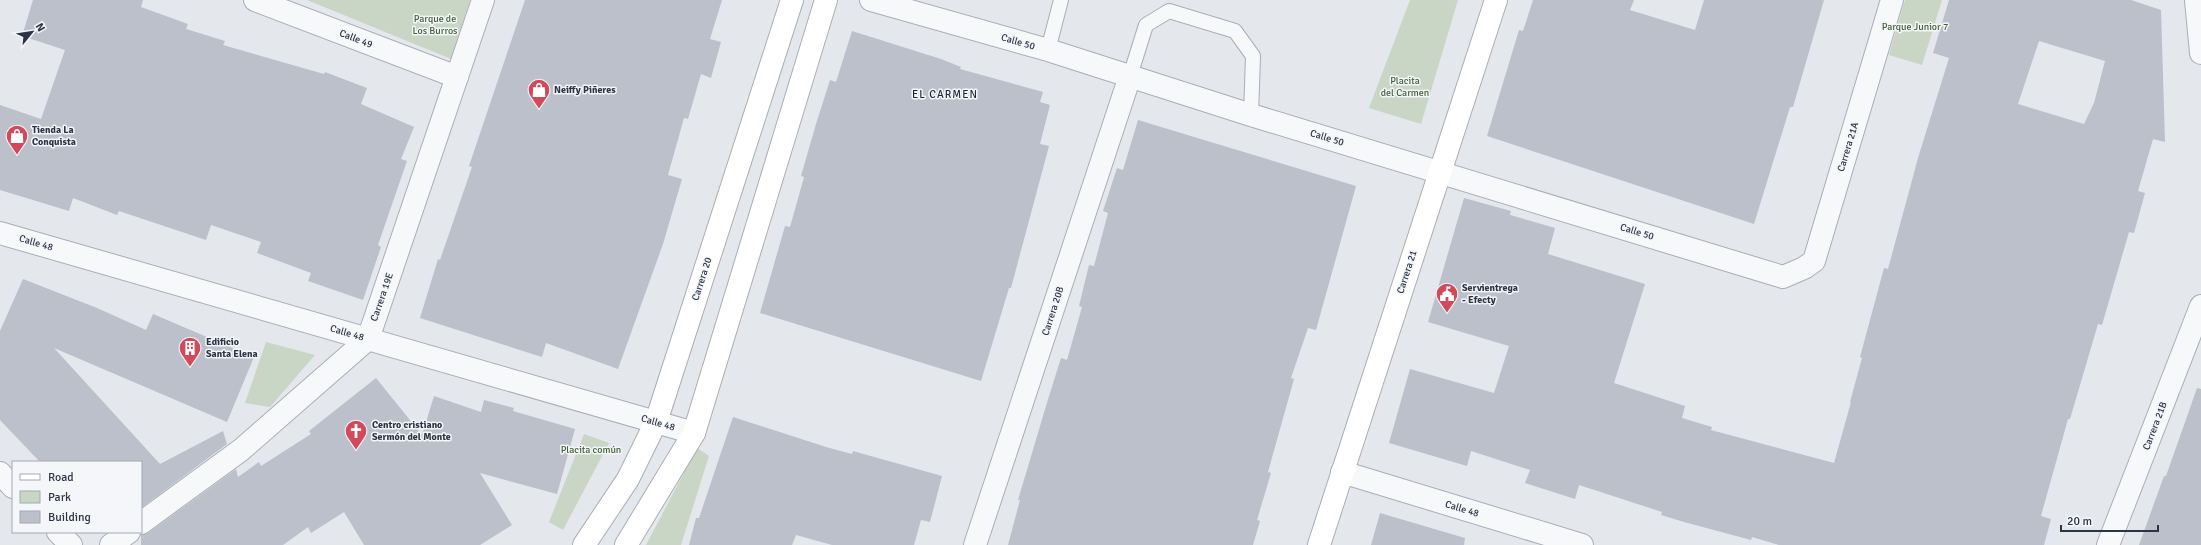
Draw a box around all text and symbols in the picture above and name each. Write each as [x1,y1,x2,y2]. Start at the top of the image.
north arrow [12,12,52,52]
park label: Parque de Los Burros [412,13,458,37]
text: N [33,21,48,34]
park label: Parque Junior 7 [1882,21,1948,33]
street label: Calle 49 [338,27,374,51]
street label: Calle 50 [1000,31,1036,53]
park label: Placita del Carmen [1381,75,1429,99]
shop icon: Neiffy Piñeres [526,77,552,110]
place label: Neiffy Piñeres [554,84,616,96]
district label: EL CARMEN [912,88,978,101]
street label: Carrera 21A [1835,121,1861,173]
shop icon: Tienda La Conquista [4,123,30,156]
place label: Tienda La Conquista [32,124,76,148]
street label: Calle 50 [1309,127,1345,149]
street label: Calle 50 [1619,221,1655,243]
street label: Calle 48 [18,232,54,254]
street label: Carrera 21 [1394,249,1420,295]
street label: Carrera 20 [689,256,715,302]
street label: Carrera 19E [368,271,396,323]
public building icon: Servientrega - Efecty [1434,281,1460,314]
place label: Servientrega - Efecty [1462,282,1518,306]
street label: Carrera 20B [1039,285,1067,337]
street label: Calle 48 [329,322,365,344]
building icon: Edificio Santa Elena [177,335,203,368]
place label: Edificio Santa Elena [206,336,258,360]
street label: Carrera 21B [2140,400,2170,452]
street label: Calle 48 [640,412,676,434]
church icon: Centro cristiano Sermón del Monte [343,418,369,451]
place label: Centro cristiano Sermón del Monte [372,419,451,443]
park label: Placita común [561,444,621,456]
legend [12,461,142,533]
text: Road [48,470,74,485]
text: Park [48,490,71,505]
street label: Calle 48 [1444,498,1480,520]
scale bar [2061,507,2158,533]
text: Building [48,510,91,525]
text: 20 m [2067,514,2092,529]

